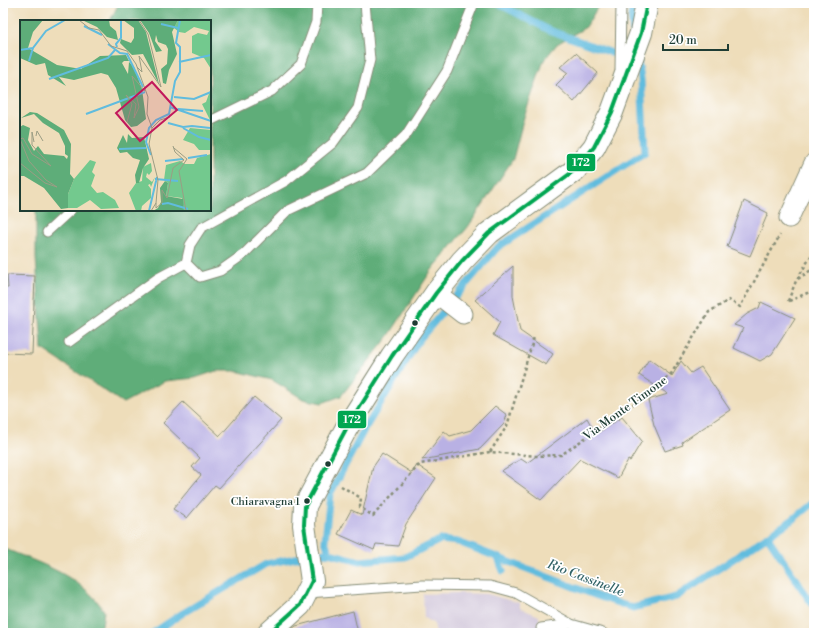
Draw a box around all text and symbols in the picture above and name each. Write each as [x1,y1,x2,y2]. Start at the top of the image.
inset map [20,20,211,211]
scale bar [663,26,728,52]
text: 20 m [669,33,697,48]
line badge: 172 [566,153,596,172]
text: 172 [572,156,590,170]
unlabelled marker [410,318,420,328]
street label: Via Monte Timone [579,373,670,445]
line badge: 172 [337,410,367,429]
text: 172 [343,413,361,427]
unlabelled marker [323,459,333,469]
place label: Chiaravagna 1 [231,495,300,509]
marker: Chiaravagna 1 [302,496,312,506]
water label: Rio Cassinelle [544,556,626,600]

